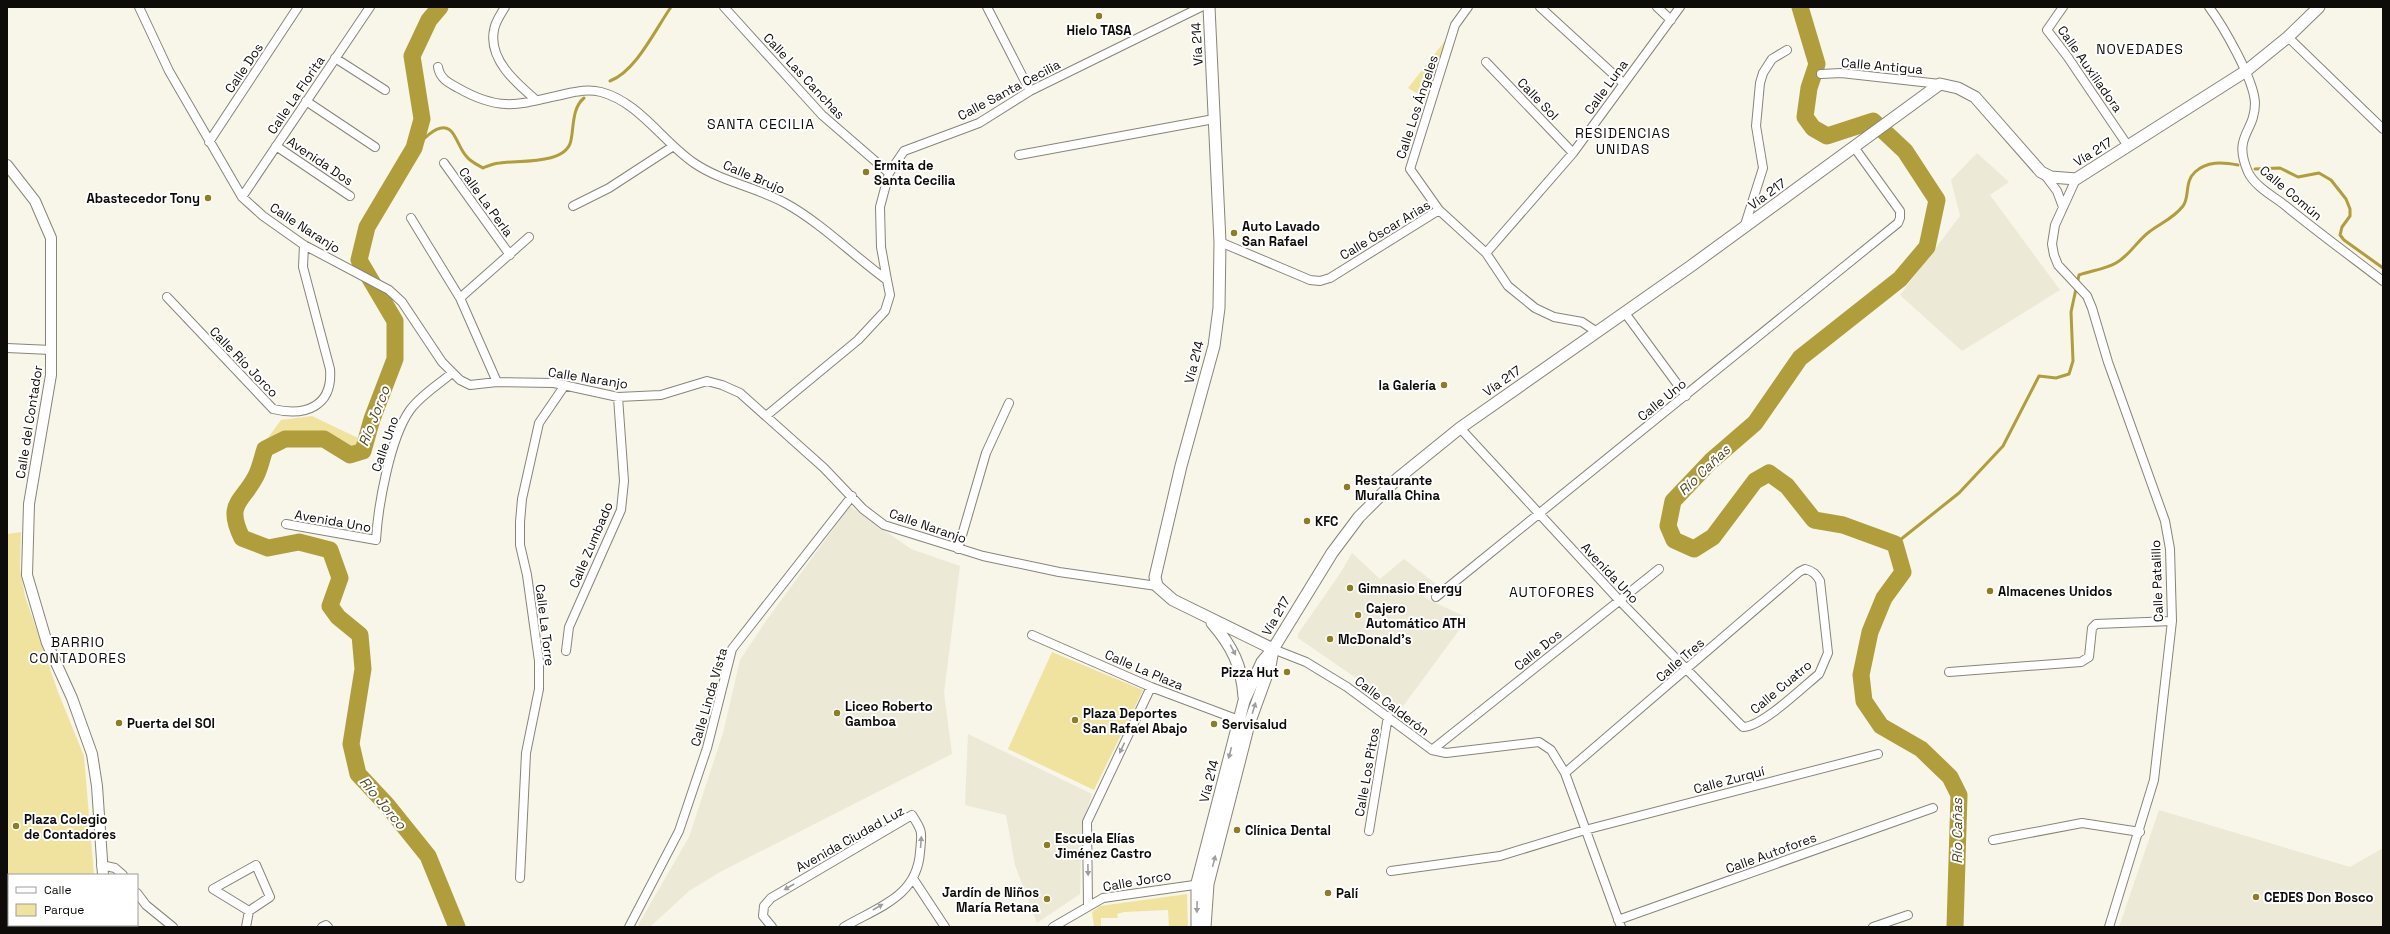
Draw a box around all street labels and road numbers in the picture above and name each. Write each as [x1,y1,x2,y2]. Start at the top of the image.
street label: Vía 214 [1187,22,1207,66]
street label: Calle Auxiliadora [2054,22,2127,116]
street label: Calle Las Canchas [760,29,848,123]
street label: Calle Dos [221,40,267,96]
street label: Calle La Florita [264,52,329,137]
street label: Calle Los Ángeles [1392,53,1442,161]
street label: Calle Antigua [1840,54,1924,78]
street label: Calle Santa Cecilia [955,55,1064,124]
street label: Calle Luna [1580,56,1632,118]
street label: Calle Sol [1514,74,1562,124]
street label: Avenida Dos [284,133,356,189]
street label: Vía 217 [2070,133,2116,171]
street label: Calle Brujo [720,156,788,198]
street label: Calle Común [2256,162,2326,224]
street label: Calle La Perla [455,164,517,241]
street label: Vía 217 [1745,175,1789,213]
street label: Calle Óscar Arias [1337,196,1433,264]
street label: Calle Naranjo [267,199,343,257]
street label: Calle Río Jorco [206,323,282,401]
street label: Vía 214 [1180,339,1208,385]
street label: Vía 217 [1480,362,1524,400]
street label: Calle Naranjo [547,363,629,393]
street label: Calle del Contador [12,364,46,480]
street label: Calle Uno [1634,375,1690,425]
street label: Calle Uno [368,414,402,474]
street label: Calle Zumbado [565,499,617,591]
street label: Calle Naranjo [887,505,969,547]
street label: Avenida Uno [293,506,373,536]
street label: Avenida Uno [1577,539,1643,607]
street label: Calle Patalillo [2147,540,2167,622]
street label: Calle La Torre [532,583,558,667]
street label: Vía 217 [1258,593,1294,639]
street label: Calle Dos [1511,625,1566,674]
street label: Calle Tres [1652,634,1708,686]
street label: Calle Linda Vista [687,645,731,748]
street label: Calle La Plaza [1102,646,1186,694]
street label: Calle Cuatro [1747,656,1815,718]
street label: Calle Calderón [1351,672,1433,740]
street label: Calle Los Pitos [1351,726,1383,818]
street label: Vía 214 [1195,758,1223,804]
street label: Calle Zurquí [1692,762,1767,798]
street label: Avenida Ciudad Luz [793,802,907,876]
street label: Calle Autofores [1723,829,1819,877]
street label: Calle Jorco [1101,867,1173,895]

